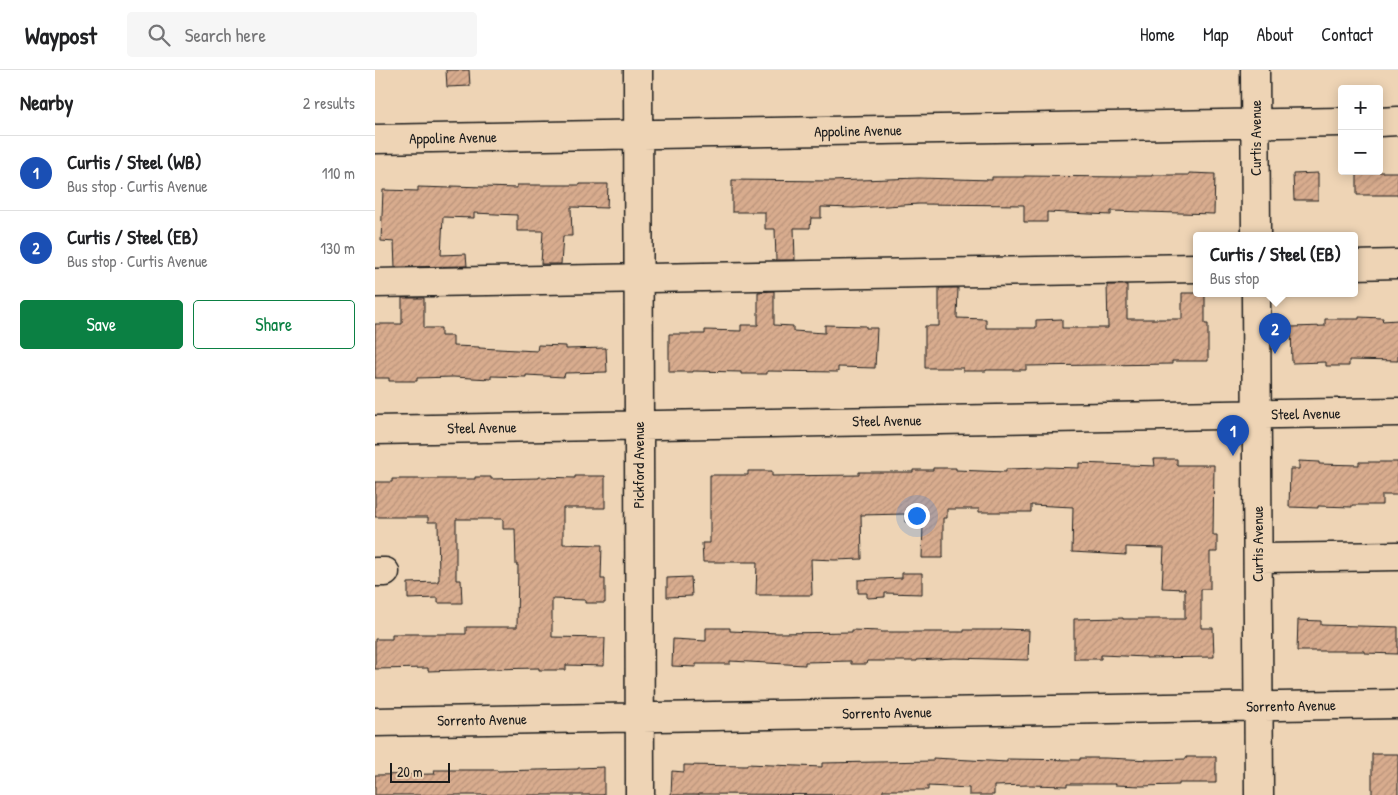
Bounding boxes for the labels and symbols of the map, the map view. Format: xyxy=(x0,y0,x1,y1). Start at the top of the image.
street label: Curtis Avenue xyxy=(1245,100,1266,176)
street label: Appoline Avenue xyxy=(814,119,902,142)
street label: Appoline Avenue xyxy=(409,126,497,149)
pin: 2 xyxy=(1259,313,1291,354)
street label: Steel Avenue xyxy=(1271,402,1341,425)
street label: Steel Avenue xyxy=(852,409,922,432)
pin: 1 xyxy=(1217,415,1249,456)
street label: Steel Avenue xyxy=(447,416,517,439)
street label: Pickford Avenue xyxy=(628,421,649,509)
your location xyxy=(904,503,930,529)
street label: Curtis Avenue xyxy=(1247,506,1268,582)
street label: Sorrento Avenue xyxy=(1246,694,1336,717)
street label: Sorrento Avenue xyxy=(842,701,932,724)
street label: Sorrento Avenue xyxy=(437,708,527,731)
scale bar xyxy=(390,760,450,783)

